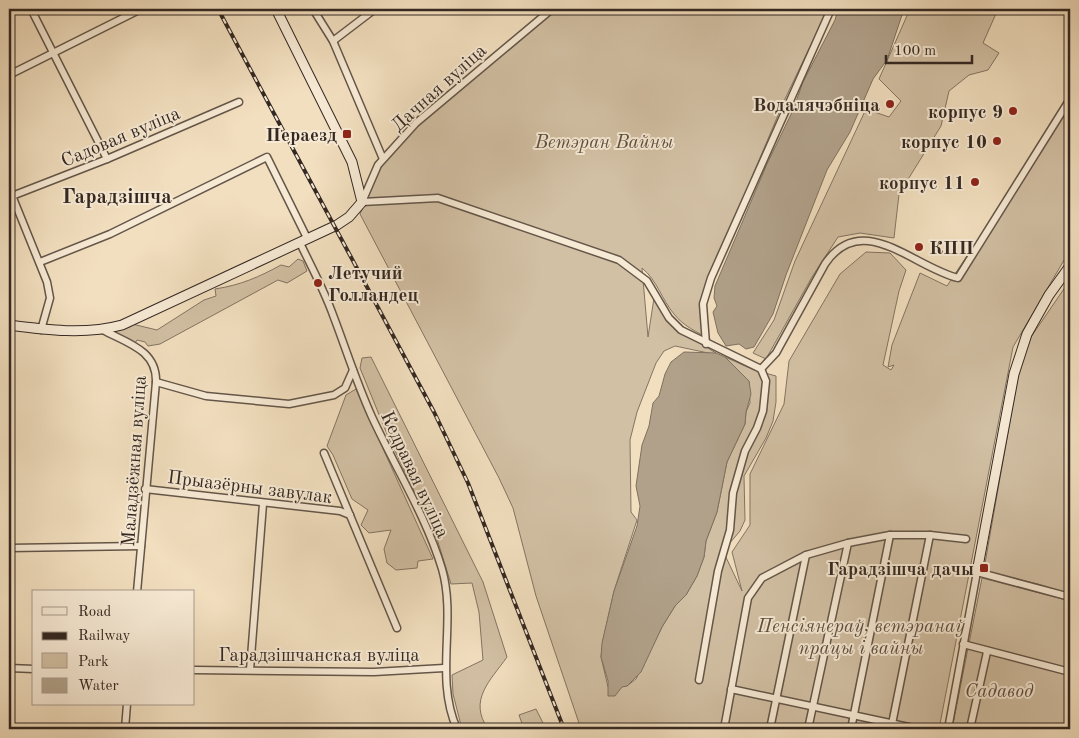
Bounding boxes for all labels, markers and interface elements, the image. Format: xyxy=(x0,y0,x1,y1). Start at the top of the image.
scale bar xyxy=(886,32,973,64)
street label: Дачная вуліца xyxy=(389,41,491,136)
text: 100 m xyxy=(894,44,936,59)
place label: Водалячэбніца xyxy=(753,97,880,116)
marker: Водалячэбніца xyxy=(884,98,896,110)
street label: Садовая вуліца xyxy=(59,104,184,172)
place label: корпус 9 xyxy=(928,104,1003,123)
marker: корпус 9 xyxy=(1007,105,1019,117)
place label: Пераезд xyxy=(266,127,337,146)
marker: Пераезд xyxy=(341,128,353,140)
park label: Ветэран Вайны xyxy=(534,134,673,153)
place label: корпус 10 xyxy=(901,134,987,153)
marker: корпус 10 xyxy=(991,135,1003,147)
place label: корпус 11 xyxy=(879,175,965,194)
marker: корпус 11 xyxy=(969,176,981,188)
district label: Гарадзішча xyxy=(62,187,172,208)
place label: КПП xyxy=(929,240,974,259)
marker: КПП xyxy=(913,241,925,253)
place label: Летучий Голландец xyxy=(328,265,419,306)
marker: Летучий Голландец xyxy=(312,277,324,289)
street label: Маладзёжная вуліца xyxy=(120,374,151,548)
street label: Кедравая вуліца xyxy=(376,409,452,542)
street label: Прыазёрны завулак xyxy=(166,469,334,508)
place label: Гарадзішча дачы xyxy=(827,561,974,580)
marker: Гарадзішча дачы xyxy=(978,562,990,574)
legend xyxy=(32,590,195,706)
text: Road xyxy=(78,605,112,620)
park label: Пенсіянераў, ветэранаў працы і вайны xyxy=(756,618,965,659)
text: Railway xyxy=(78,629,131,644)
street label: Гарадзішчанская вуліца xyxy=(218,647,420,666)
text: Park xyxy=(78,655,109,670)
text: Water xyxy=(78,679,119,694)
park label: Садавод xyxy=(965,683,1034,702)

